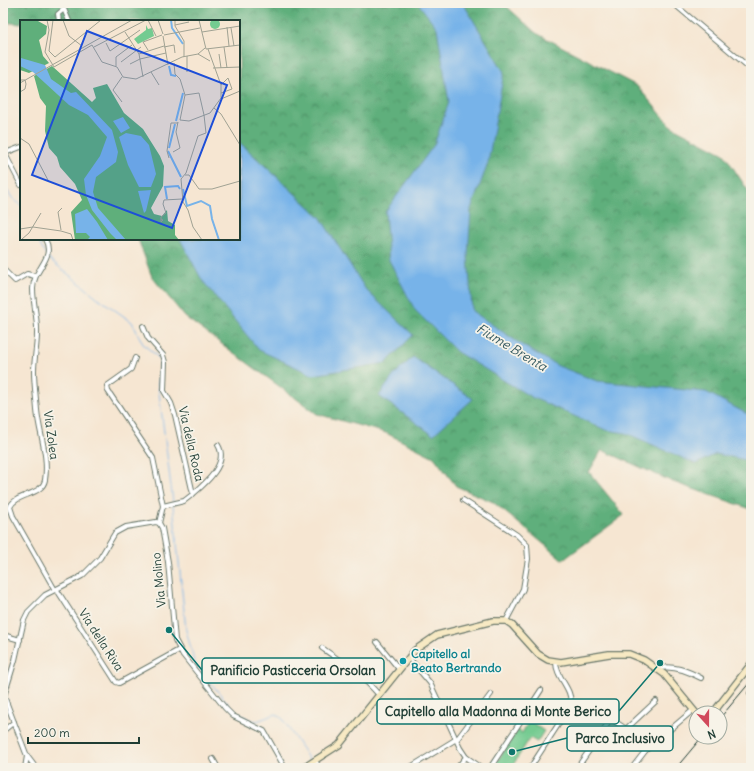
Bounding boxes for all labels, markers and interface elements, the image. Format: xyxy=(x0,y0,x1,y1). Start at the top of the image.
inset map xyxy=(20,20,240,240)
water label: Fiume Brenta xyxy=(473,320,550,375)
street label: Via della Roda xyxy=(176,405,207,483)
street label: Via Zolea xyxy=(41,410,62,460)
street label: Via Molino xyxy=(148,552,169,608)
street label: Via della Riva xyxy=(76,606,127,674)
place label: Capitello al Beato Bertrando xyxy=(411,646,502,675)
marker: Capitello al Beato Bertrando xyxy=(398,656,408,666)
callout: Panificio Pasticceria Orsolan xyxy=(202,658,384,683)
text: Panificio Pasticceria Orsolan xyxy=(210,662,376,679)
callout: Capitello alla Madonna di Monte Berico xyxy=(377,699,619,724)
text: Capitello alla Madonna di Monte Berico xyxy=(385,703,611,720)
north arrow xyxy=(688,705,728,745)
scale bar xyxy=(28,719,139,745)
text: 200 m xyxy=(34,725,70,740)
callout: Parco Inclusivo xyxy=(567,726,673,751)
text: N xyxy=(706,726,718,742)
text: Parco Inclusivo xyxy=(575,730,665,747)

